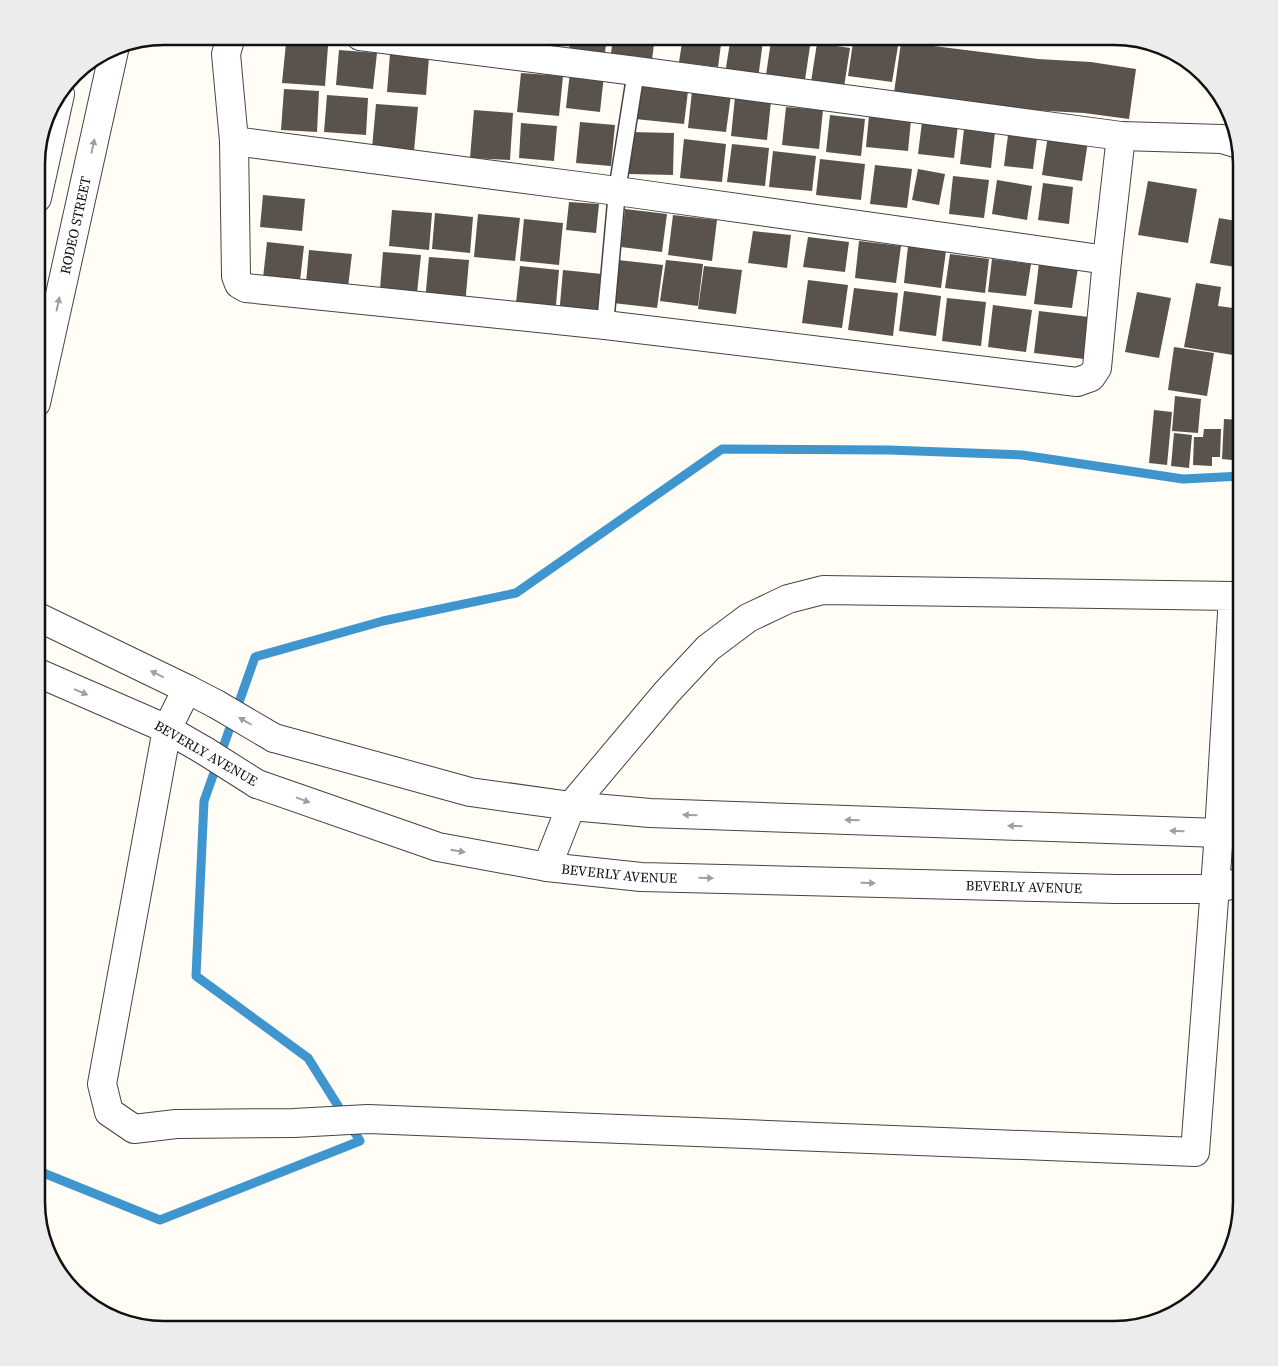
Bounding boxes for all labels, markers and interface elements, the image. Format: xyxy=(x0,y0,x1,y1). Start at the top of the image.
one-way arrow xyxy=(89,138,97,153)
street label: RODEO STREET xyxy=(55,174,96,276)
one-way arrow xyxy=(54,297,62,312)
one-way arrow xyxy=(150,670,164,678)
one-way arrow xyxy=(74,688,88,696)
street label: BEVERLY AVENUE xyxy=(151,715,261,791)
one-way arrow xyxy=(238,717,252,725)
one-way arrow xyxy=(296,797,311,804)
one-way arrow xyxy=(682,811,698,819)
one-way arrow xyxy=(844,816,860,824)
one-way arrow xyxy=(1007,821,1023,829)
one-way arrow xyxy=(1169,827,1185,835)
one-way arrow xyxy=(450,847,466,855)
street label: BEVERLY AVENUE xyxy=(560,859,677,888)
one-way arrow xyxy=(698,875,714,883)
street label: BEVERLY AVENUE xyxy=(965,875,1082,898)
one-way arrow xyxy=(860,879,876,887)

